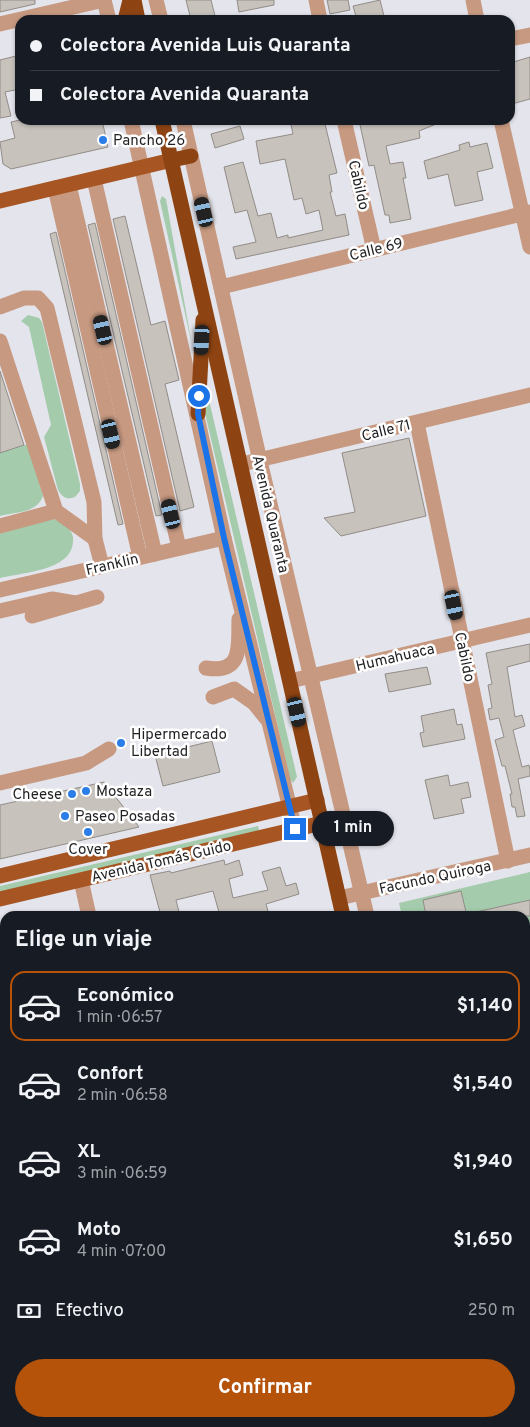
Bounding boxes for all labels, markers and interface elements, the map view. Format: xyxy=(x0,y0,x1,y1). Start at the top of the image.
text: Colectora Avenida Luis Quaranta xyxy=(60,34,351,58)
text: Colectora Avenida Quaranta xyxy=(60,83,309,107)
place label: Pancho 26 xyxy=(113,132,185,151)
marker: Pancho 26 xyxy=(97,134,109,146)
street label: Cabildo xyxy=(343,159,372,212)
car xyxy=(193,196,214,228)
street label: Calle 69 xyxy=(348,235,405,266)
car xyxy=(92,314,113,346)
car xyxy=(193,325,210,355)
route start xyxy=(188,385,210,407)
street label: Calle 71 xyxy=(360,416,413,447)
car xyxy=(100,418,121,450)
street label: Avenida Quaranta xyxy=(247,454,292,575)
car xyxy=(160,498,181,530)
street label: Franklin xyxy=(84,550,141,581)
car xyxy=(443,589,464,621)
street label: Cabildo xyxy=(449,631,478,684)
street label: Humahuaca xyxy=(354,640,436,677)
car xyxy=(286,696,307,728)
place label: Hipermercado Libertad xyxy=(131,726,227,762)
marker: Hipermercado Libertad xyxy=(115,737,127,749)
place label: Mostaza xyxy=(96,783,152,802)
marker: Mostaza xyxy=(80,785,92,797)
place label: Cheese xyxy=(12,786,62,805)
marker: Cheese xyxy=(66,788,78,800)
place label: Paseo Posadas xyxy=(75,808,175,827)
marker: Paseo Posadas xyxy=(59,810,71,822)
callout: 1 min xyxy=(312,812,395,846)
route end xyxy=(284,818,306,840)
text: 1 min xyxy=(334,818,372,838)
marker: Cover xyxy=(82,826,94,838)
street label: Avenida Tomás Guido xyxy=(90,837,233,888)
place label: Cover xyxy=(68,841,108,860)
street label: Facundo Quiroga xyxy=(378,857,493,900)
text: Elige un viaje xyxy=(15,927,152,954)
icon: car xyxy=(17,984,62,1029)
text: Económico xyxy=(77,984,174,1008)
text: $1,140 xyxy=(457,994,513,1018)
text: 1 min · 06:57 xyxy=(77,1008,162,1028)
icon: car xyxy=(17,1062,62,1107)
text: Confort xyxy=(77,1062,143,1086)
text: $1,540 xyxy=(452,1072,513,1096)
text: 2 min · 06:58 xyxy=(77,1086,168,1106)
icon: car xyxy=(17,1140,62,1185)
text: XL xyxy=(77,1140,100,1164)
text: $1,940 xyxy=(453,1150,513,1174)
text: 3 min · 06:59 xyxy=(77,1164,167,1184)
icon: car xyxy=(17,1218,62,1263)
text: Moto xyxy=(77,1218,121,1242)
text: $1,650 xyxy=(453,1228,513,1252)
text: 4 min · 07:00 xyxy=(77,1242,166,1262)
icon: cash xyxy=(15,1297,43,1325)
text: Efectivo xyxy=(55,1299,124,1323)
text: 250 m xyxy=(468,1301,515,1321)
button: Confirmar xyxy=(15,1359,515,1417)

